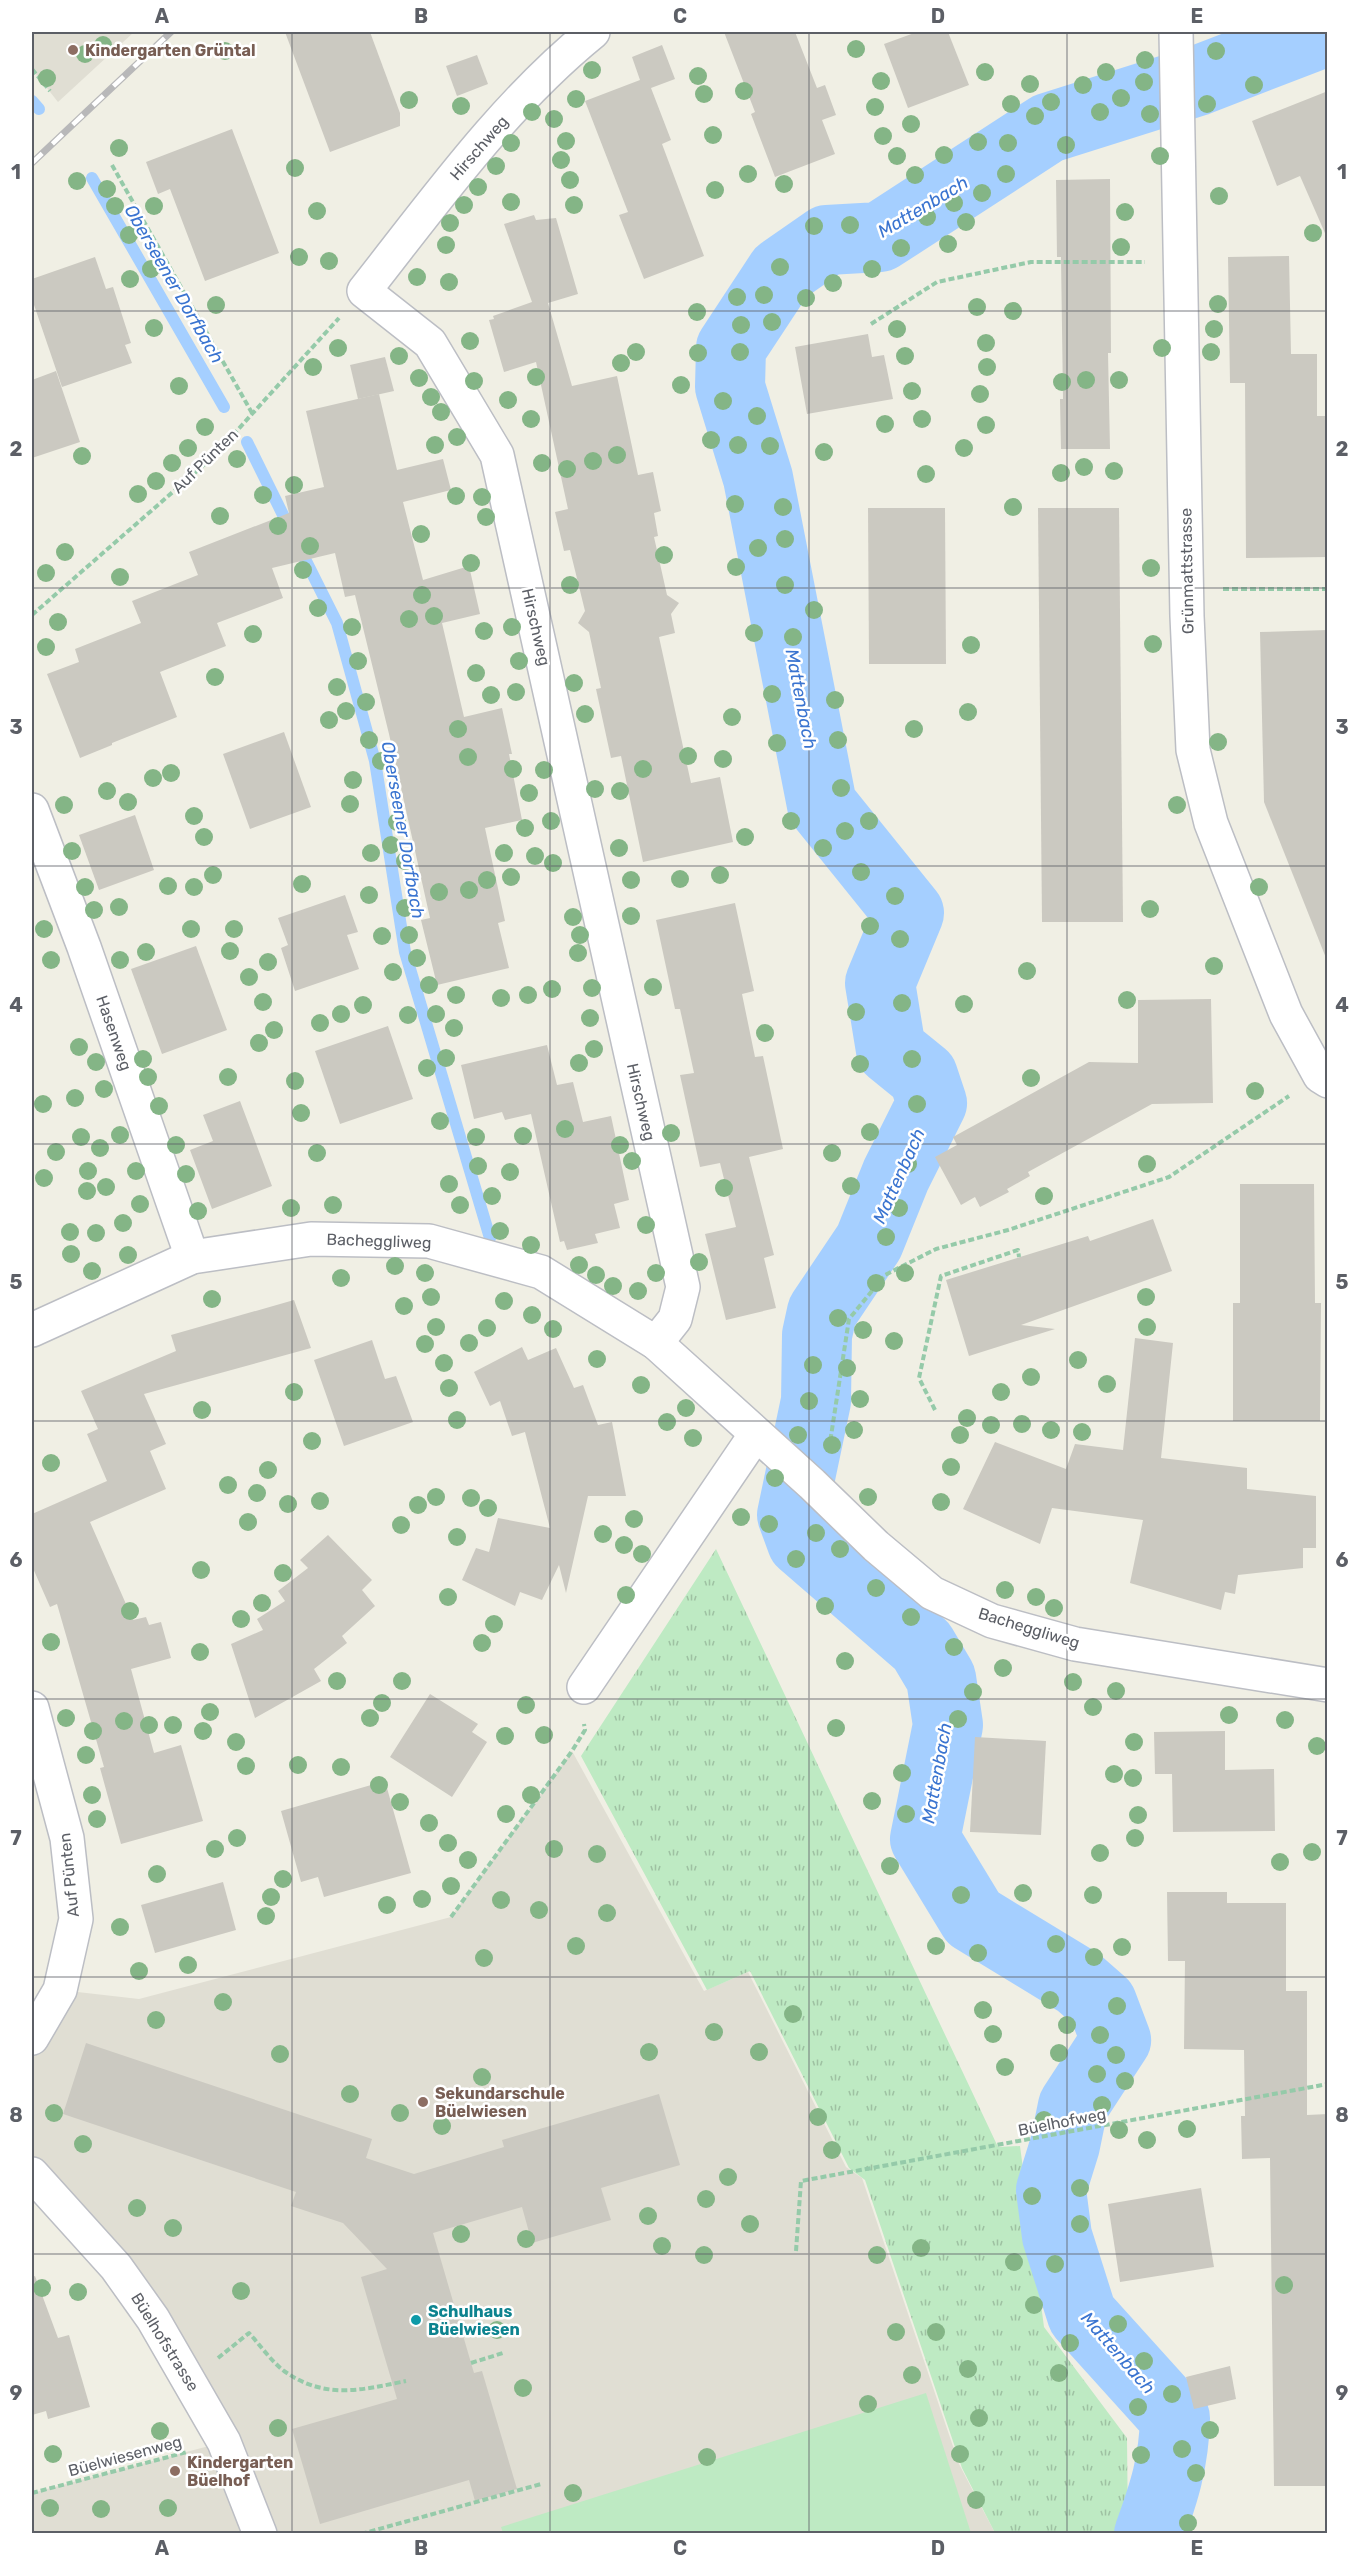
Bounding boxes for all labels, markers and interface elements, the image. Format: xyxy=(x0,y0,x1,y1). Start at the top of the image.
text: A xyxy=(155,4,170,28)
text: B xyxy=(414,4,428,28)
text: C xyxy=(673,4,687,28)
text: D xyxy=(931,4,945,28)
text: E xyxy=(1191,4,1203,28)
place label: Kindergarten Grüntal xyxy=(85,41,256,60)
marker: Kindergarten Grüntal xyxy=(66,43,80,57)
street label: Hirschweg xyxy=(446,112,512,184)
text: 1 xyxy=(11,160,21,184)
text: 1 xyxy=(1337,160,1347,184)
water label: Mattenbach xyxy=(874,171,972,243)
water label: Oberseener Dorfbach xyxy=(120,201,228,367)
street label: Auf Pünten xyxy=(168,425,242,497)
text: 2 xyxy=(10,437,23,461)
text: 2 xyxy=(1336,437,1349,461)
street label: Grünmattstrasse xyxy=(1176,508,1198,634)
street label: Hirschweg xyxy=(518,586,554,668)
water label: Mattenbach xyxy=(780,647,822,751)
text: 3 xyxy=(9,715,23,739)
text: 3 xyxy=(1335,715,1349,739)
water label: Oberseener Dorfbach xyxy=(377,740,429,920)
text: 4 xyxy=(9,993,23,1017)
street label: Hasenweg xyxy=(92,993,136,1073)
text: 4 xyxy=(1335,993,1349,1017)
street label: Hirschweg xyxy=(623,1061,659,1143)
water label: Mattenbach xyxy=(868,1125,930,1227)
street label: Bacheggliweg xyxy=(326,1230,432,1252)
text: 5 xyxy=(10,1270,23,1294)
text: 5 xyxy=(1336,1270,1349,1294)
text: 6 xyxy=(9,1548,23,1572)
text: 6 xyxy=(1335,1548,1349,1572)
street label: Bacheggliweg xyxy=(976,1604,1082,1652)
water label: Mattenbach xyxy=(917,1721,957,1825)
text: 7 xyxy=(10,1826,22,1850)
text: 7 xyxy=(1336,1826,1348,1850)
street label: Auf Pünten xyxy=(55,1832,83,1918)
place label: Sekundarschule Büelwiesen xyxy=(435,2084,565,2121)
marker: Sekundarschule Büelwiesen xyxy=(416,2095,430,2109)
text: 8 xyxy=(9,2103,23,2127)
text: 8 xyxy=(1335,2103,1349,2127)
street label: Büelhofweg xyxy=(1016,2104,1108,2140)
street label: Büelhofstrasse xyxy=(127,2289,203,2395)
place label: Schulhaus Büelwiesen xyxy=(428,2302,520,2339)
water label: Mattenbach xyxy=(1076,2307,1160,2399)
marker: Schulhaus Büelwiesen xyxy=(409,2313,423,2327)
text: 9 xyxy=(10,2381,23,2405)
text: 9 xyxy=(1336,2381,1349,2405)
street label: Büelwiesenweg xyxy=(66,2432,184,2480)
place label: Kindergarten Büelhof xyxy=(187,2453,293,2490)
marker: Kindergarten Büelhof xyxy=(168,2464,182,2478)
text: A xyxy=(155,2536,170,2560)
text: B xyxy=(414,2536,428,2560)
text: C xyxy=(673,2536,687,2560)
text: D xyxy=(931,2536,945,2560)
text: E xyxy=(1191,2536,1203,2560)

